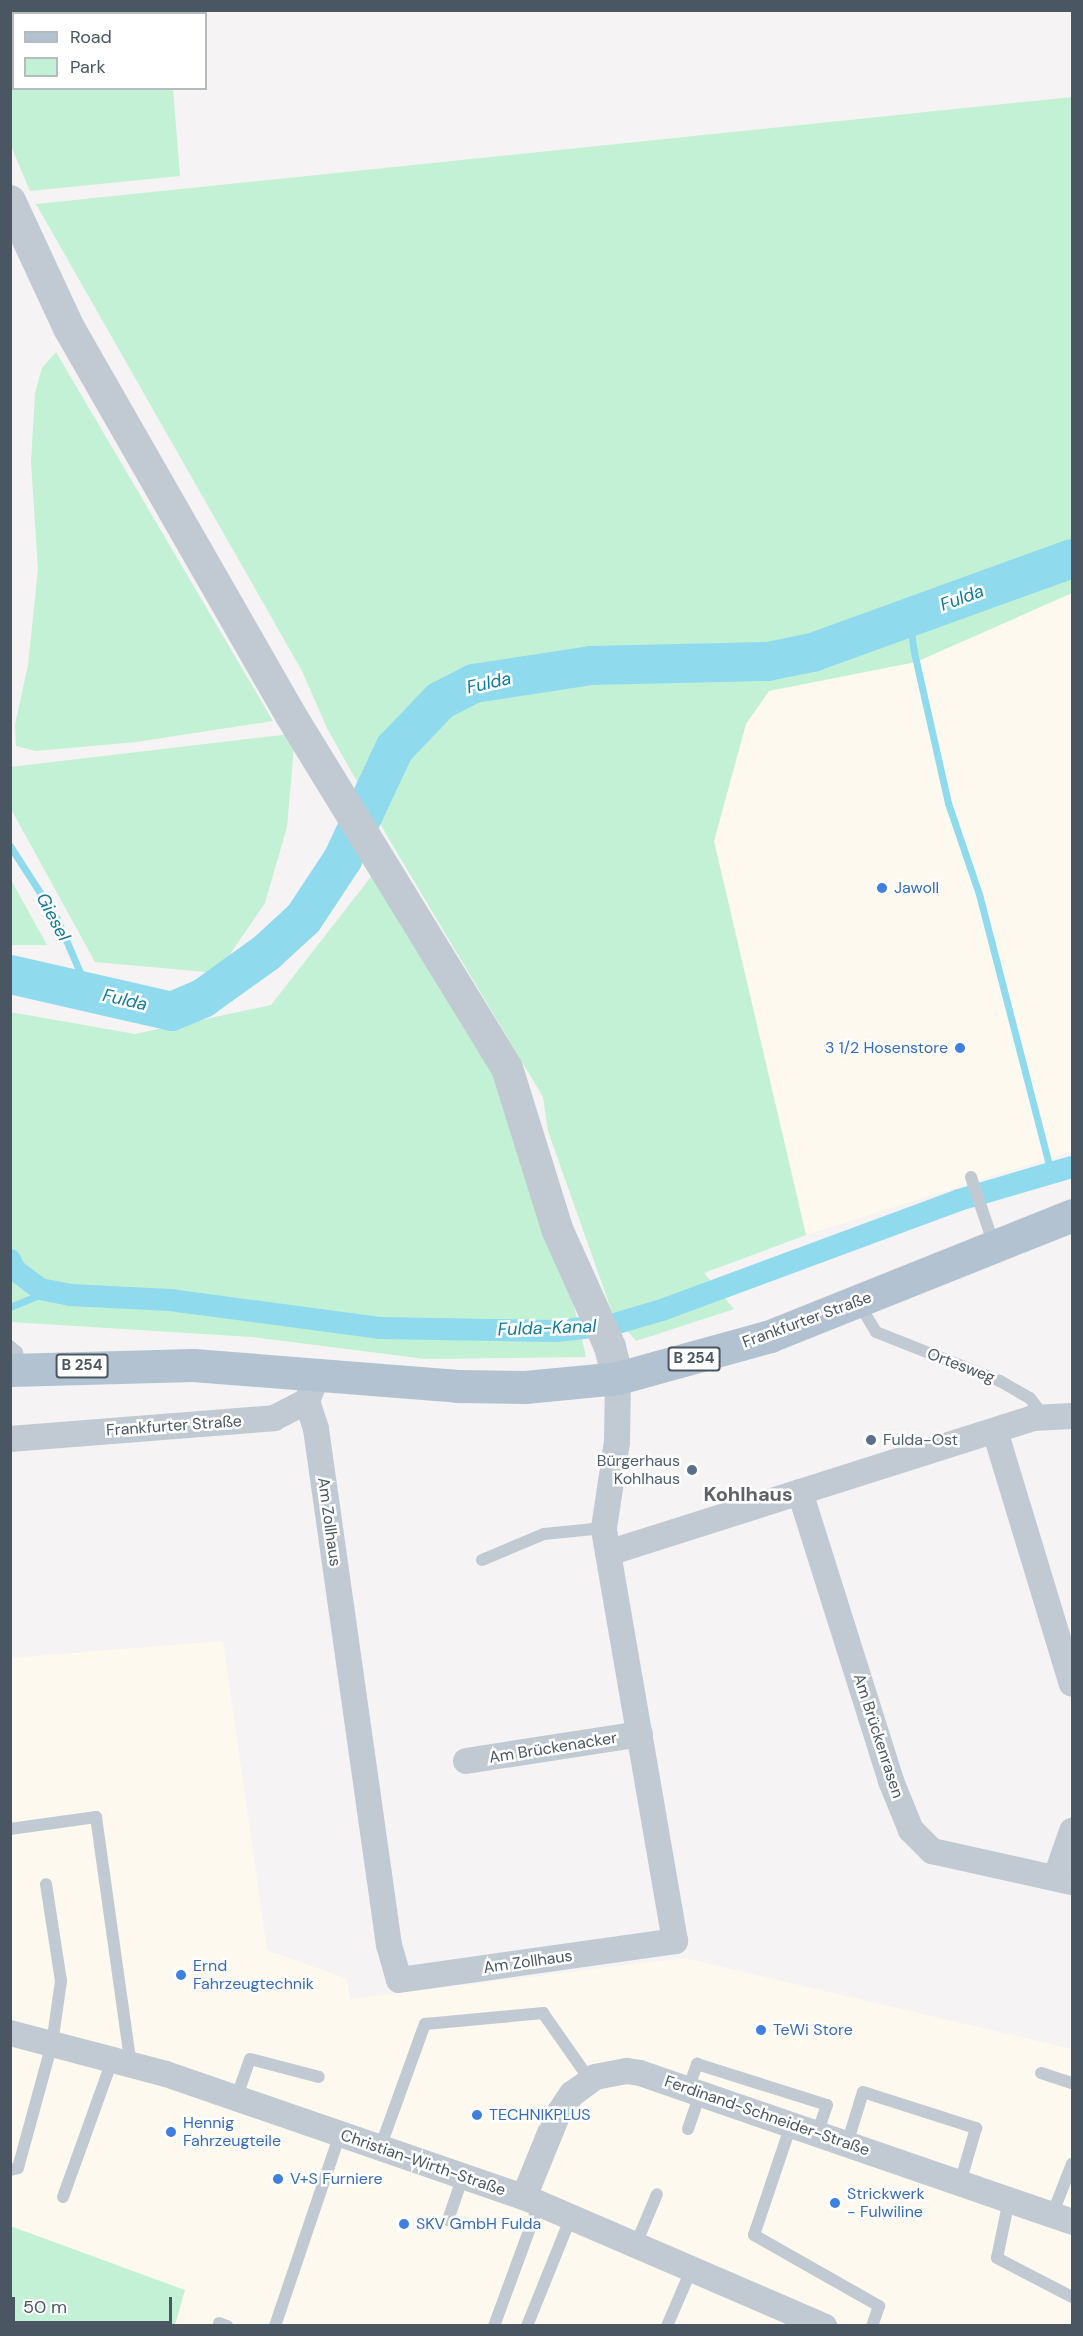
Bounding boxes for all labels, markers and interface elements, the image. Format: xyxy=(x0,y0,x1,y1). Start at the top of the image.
legend xyxy=(12,12,207,90)
text: Road xyxy=(70,25,112,49)
text: Park xyxy=(70,55,106,79)
water label: Fulda xyxy=(937,580,987,616)
water label: Fulda xyxy=(465,667,513,699)
place label: Jawoll xyxy=(894,878,939,898)
marker: Jawoll xyxy=(875,881,889,895)
water label: Giesel xyxy=(31,889,75,945)
water label: Fulda xyxy=(101,984,149,1016)
place label: 3 1/2 Hosenstore xyxy=(825,1038,948,1058)
marker: 3 1/2 Hosenstore xyxy=(953,1041,967,1055)
street label: Frankfurter Straße xyxy=(740,1288,874,1352)
water label: Fulda-Kanal xyxy=(497,1315,597,1341)
street label: Ortesweg xyxy=(924,1344,998,1388)
road number: B 254 xyxy=(667,1347,721,1371)
road number: B 254 xyxy=(55,1354,109,1378)
street label: Frankfurter Straße xyxy=(106,1412,242,1440)
place label: Fulda-Ost xyxy=(883,1430,958,1450)
marker: Fulda-Ost xyxy=(864,1433,878,1447)
place label: Bürgerhaus Kohlhaus xyxy=(597,1451,680,1489)
marker: Bürgerhaus Kohlhaus xyxy=(685,1463,699,1477)
street label: Am Zollhaus xyxy=(313,1476,345,1568)
district label: Kohlhaus xyxy=(703,1482,793,1506)
street label: Am Brückenrasen xyxy=(849,1671,907,1801)
street label: Am Brückenacker xyxy=(488,1728,618,1768)
street label: Am Zollhaus xyxy=(482,1946,574,1978)
place label: Ernd Fahrzeugtechnik xyxy=(193,1956,314,1994)
marker: Ernd Fahrzeugtechnik xyxy=(174,1968,188,1982)
place label: TeWi Store xyxy=(773,2020,853,2040)
marker: TeWi Store xyxy=(754,2023,768,2037)
street label: Ferdinand-Schneider-Straße xyxy=(662,2072,872,2160)
place label: TECHNIKPLUS xyxy=(489,2105,591,2125)
marker: TECHNIKPLUS xyxy=(470,2108,484,2122)
place label: Hennig Fahrzeugteile xyxy=(183,2113,281,2151)
marker: Hennig Fahrzeugteile xyxy=(164,2125,178,2139)
street label: Christian-Wirth-Straße xyxy=(338,2126,508,2200)
place label: V+S Furniere xyxy=(290,2169,383,2189)
marker: V+S Furniere xyxy=(271,2172,285,2186)
place label: Strickwerk - Fulwiline xyxy=(847,2184,925,2222)
marker: Strickwerk - Fulwiline xyxy=(828,2196,842,2210)
place label: SKV GmbH Fulda xyxy=(416,2214,541,2234)
marker: SKV GmbH Fulda xyxy=(397,2217,411,2231)
scale bar xyxy=(15,2285,176,2323)
text: 50 m xyxy=(23,2295,67,2319)

